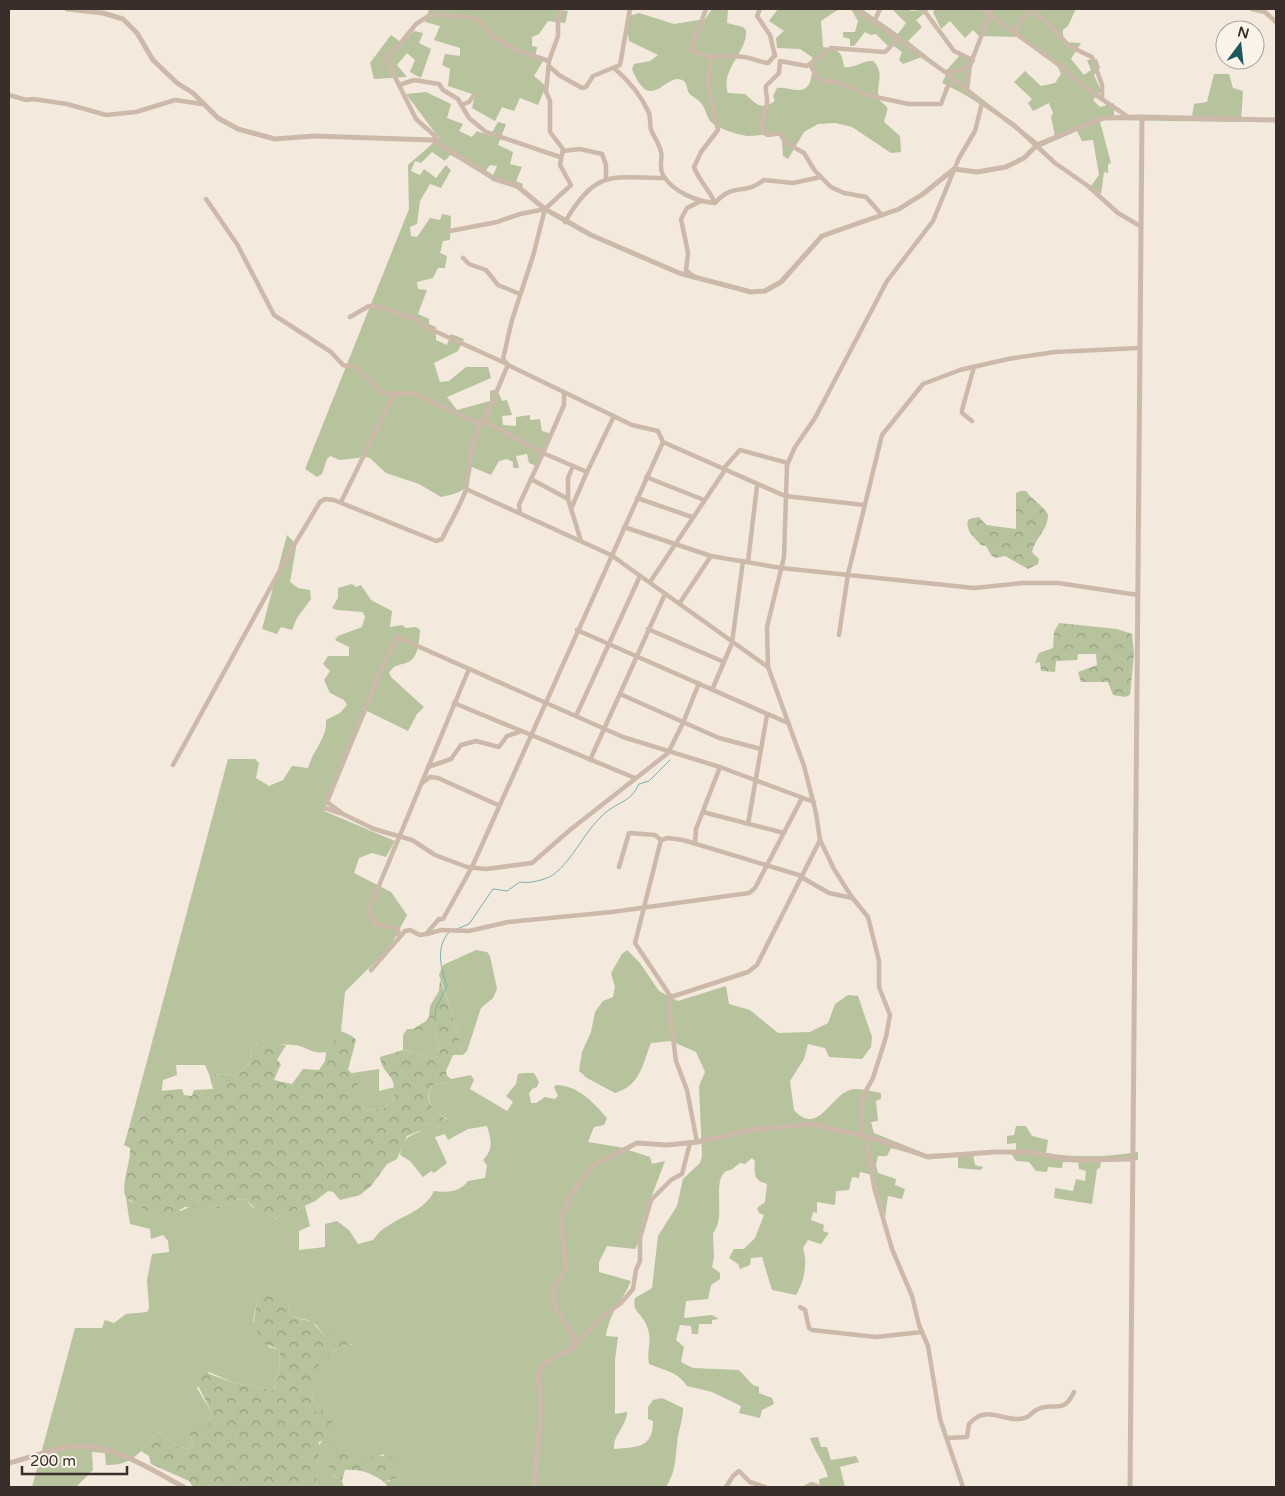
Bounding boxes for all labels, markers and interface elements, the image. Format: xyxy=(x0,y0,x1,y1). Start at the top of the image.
north arrow xyxy=(1215,20,1265,70)
text: N xyxy=(1236,23,1251,43)
scale bar xyxy=(22,1444,128,1476)
text: 200 m xyxy=(30,1452,76,1470)

